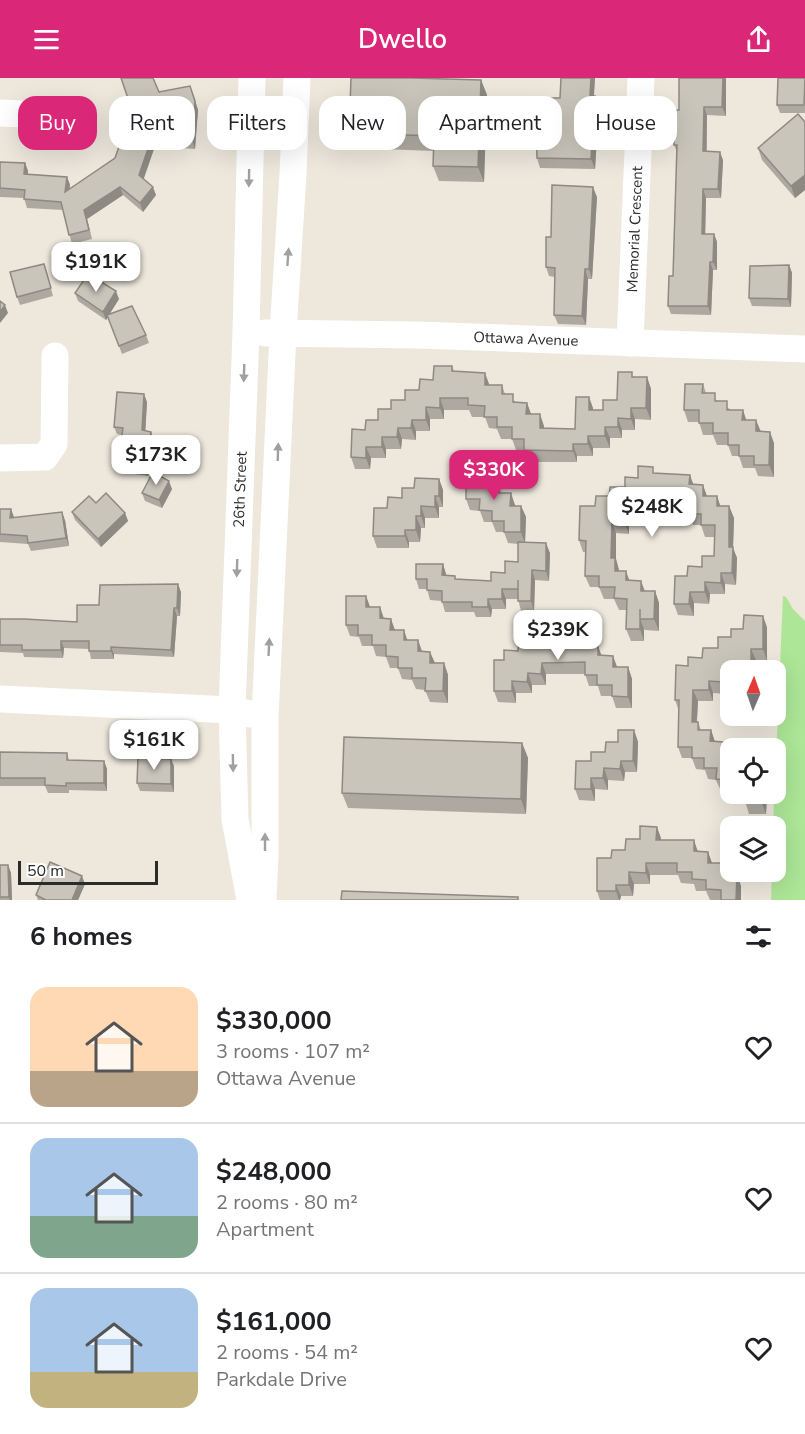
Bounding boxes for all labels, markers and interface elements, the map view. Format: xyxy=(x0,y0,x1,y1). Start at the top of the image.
text: Dwello xyxy=(358,21,447,58)
icon: menu xyxy=(30,23,63,56)
icon: share xyxy=(742,23,775,56)
chip: Buy xyxy=(18,96,97,150)
chip: Rent xyxy=(109,96,195,150)
chip: Filters xyxy=(207,96,307,150)
chip: New xyxy=(319,96,406,150)
chip: Apartment xyxy=(418,96,562,150)
chip: House xyxy=(574,96,677,150)
street label: Memorial Crescent xyxy=(622,165,647,293)
one-way arrow xyxy=(244,169,254,188)
pin: $191K xyxy=(54,242,138,293)
text: $191K xyxy=(65,248,127,275)
one-way arrow xyxy=(283,248,292,267)
street label: Ottawa Avenue xyxy=(473,327,579,351)
one-way arrow xyxy=(240,364,249,383)
pin: $173K xyxy=(114,435,198,486)
text: $173K xyxy=(125,441,187,468)
one-way arrow xyxy=(273,442,283,461)
street label: 26th Street xyxy=(229,450,252,528)
pin: $330K xyxy=(452,450,536,501)
text: $330K xyxy=(463,456,525,483)
pin: $248K xyxy=(610,487,694,538)
text: $248K xyxy=(621,493,683,520)
one-way arrow xyxy=(232,559,241,578)
pin: $239K xyxy=(516,610,600,661)
text: $239K xyxy=(527,616,589,643)
one-way arrow xyxy=(264,637,273,656)
north arrow xyxy=(720,660,786,726)
map controls xyxy=(720,660,786,882)
pin: $161K xyxy=(112,720,196,771)
text: $161K xyxy=(123,726,185,753)
button: locate xyxy=(720,738,786,804)
one-way arrow xyxy=(229,754,238,773)
button: layers xyxy=(720,816,786,882)
one-way arrow xyxy=(260,832,270,851)
scale bar xyxy=(18,858,158,886)
text: 50 m xyxy=(27,860,64,882)
text: 6 homes xyxy=(30,919,132,954)
icon: filters xyxy=(742,920,775,953)
text: $330,000 xyxy=(216,1003,332,1038)
icon: home xyxy=(78,1011,150,1083)
icon: heart xyxy=(742,1031,775,1064)
text: 3 rooms · 107 m² xyxy=(216,1038,370,1065)
text: Ottawa Avenue xyxy=(216,1065,356,1092)
text: $248,000 xyxy=(216,1154,332,1189)
icon: home xyxy=(78,1162,150,1234)
icon: heart xyxy=(742,1182,775,1215)
text: 2 rooms · 80 m² xyxy=(216,1189,358,1216)
text: Apartment xyxy=(216,1216,314,1243)
text: $161,000 xyxy=(216,1304,332,1339)
icon: home xyxy=(78,1312,150,1384)
icon: heart xyxy=(742,1332,775,1365)
text: 2 rooms · 54 m² xyxy=(216,1339,358,1366)
text: Parkdale Drive xyxy=(216,1366,347,1393)

